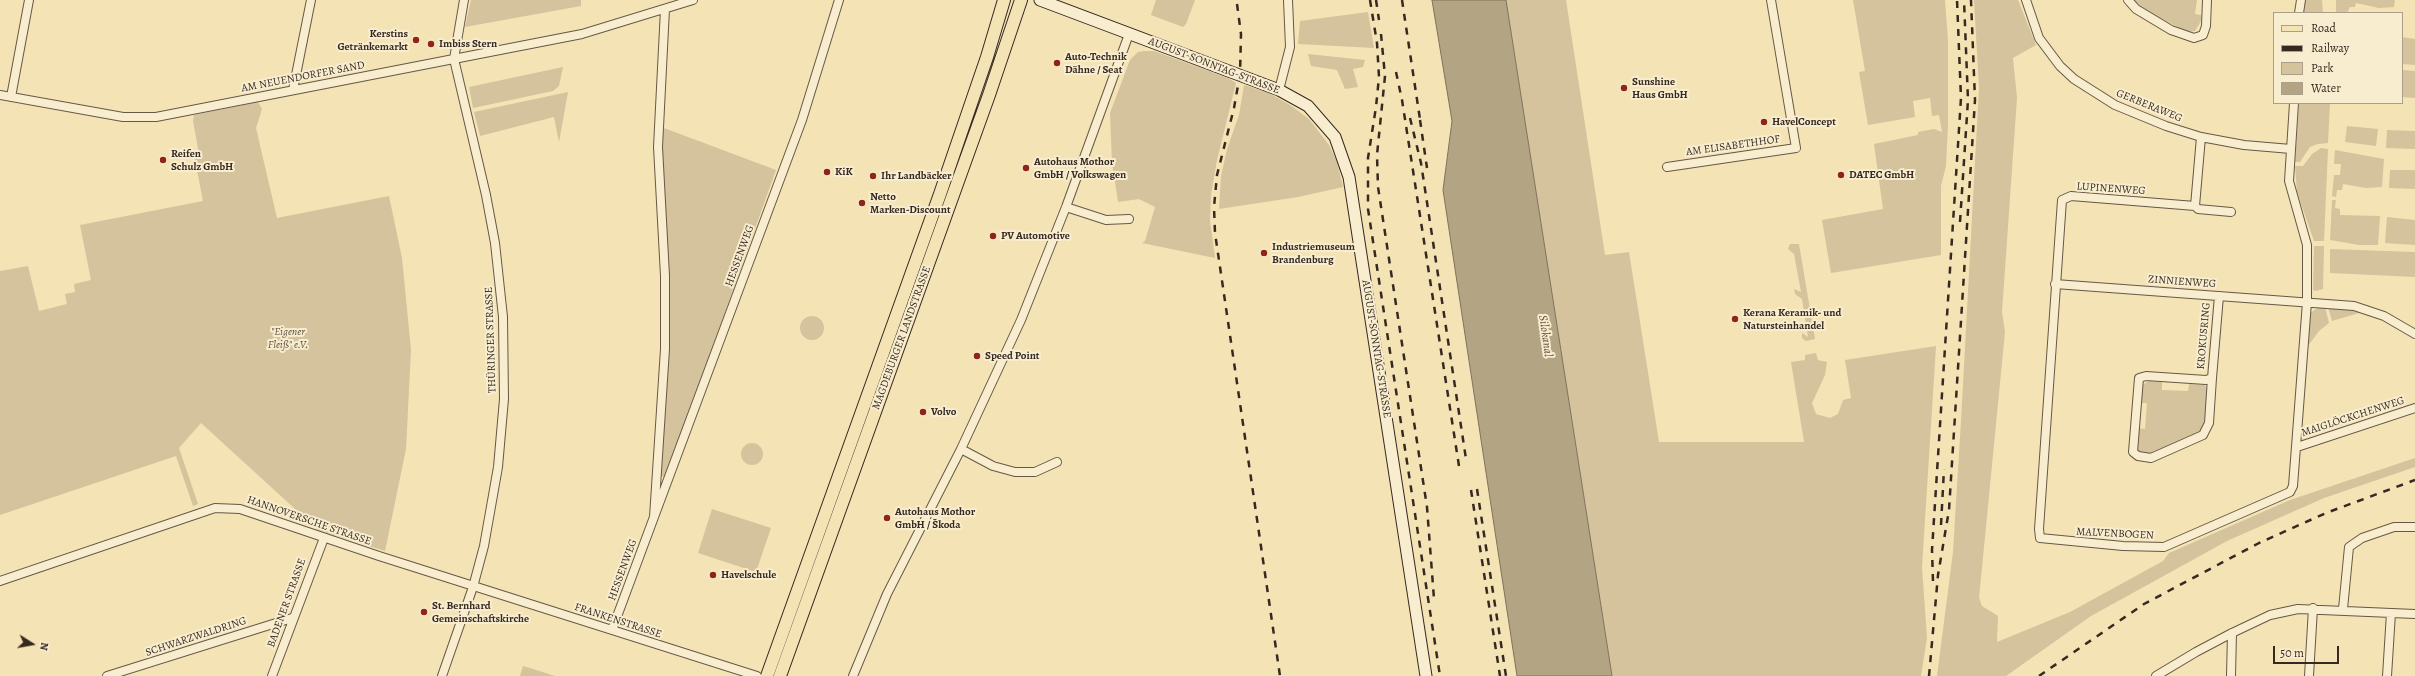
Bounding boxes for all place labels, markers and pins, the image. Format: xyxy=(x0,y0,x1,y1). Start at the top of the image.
place label: Kerstins Getränkemarkt xyxy=(338,27,408,53)
marker: Kerstins Getränkemarkt xyxy=(411,35,421,45)
place label: Imbiss Stern xyxy=(439,37,497,51)
marker: Imbiss Stern xyxy=(426,39,436,49)
place label: Auto-Technik Dähne / Seat xyxy=(1065,50,1127,76)
marker: Auto-Technik Dähne / Seat xyxy=(1052,58,1062,68)
place label: Sunshine Haus GmbH xyxy=(1632,75,1688,101)
marker: Sunshine Haus GmbH xyxy=(1619,83,1629,93)
place label: HavelConcept xyxy=(1772,115,1836,129)
marker: HavelConcept xyxy=(1759,117,1769,127)
place label: Reifen Schulz GmbH xyxy=(171,147,233,173)
marker: Reifen Schulz GmbH xyxy=(158,155,168,165)
place label: Autohaus Mothor GmbH / Volkswagen xyxy=(1034,155,1126,181)
marker: Autohaus Mothor GmbH / Volkswagen xyxy=(1021,163,1031,173)
place label: KiK xyxy=(835,165,853,179)
marker: KiK xyxy=(822,167,832,177)
place label: DATEC GmbH xyxy=(1849,168,1914,182)
place label: Ihr Landbäcker xyxy=(881,169,952,183)
marker: DATEC GmbH xyxy=(1836,170,1846,180)
marker: Ihr Landbäcker xyxy=(868,171,878,181)
place label: Netto Marken-Discount xyxy=(870,190,951,216)
marker: Netto Marken-Discount xyxy=(857,198,867,208)
place label: PV Automotive xyxy=(1001,229,1070,243)
marker: PV Automotive xyxy=(988,231,998,241)
place label: Industriemuseum Brandenburg xyxy=(1272,240,1355,266)
marker: Industriemuseum Brandenburg xyxy=(1259,248,1269,258)
place label: Kerana Keramik- und Natursteinhandel xyxy=(1743,306,1841,332)
marker: Kerana Keramik- und Natursteinhandel xyxy=(1730,314,1740,324)
place label: Speed Point xyxy=(985,349,1040,363)
marker: Speed Point xyxy=(972,351,982,361)
place label: Volvo xyxy=(931,405,956,419)
marker: Volvo xyxy=(918,407,928,417)
place label: Autohaus Mothor GmbH / Škoda xyxy=(895,505,975,531)
marker: Autohaus Mothor GmbH / Škoda xyxy=(882,513,892,523)
place label: Havelschule xyxy=(721,568,776,582)
marker: Havelschule xyxy=(708,570,718,580)
place label: St. Bernhard Gemeinschaftskirche xyxy=(432,599,529,625)
marker: St. Bernhard Gemeinschaftskirche xyxy=(419,607,429,617)

